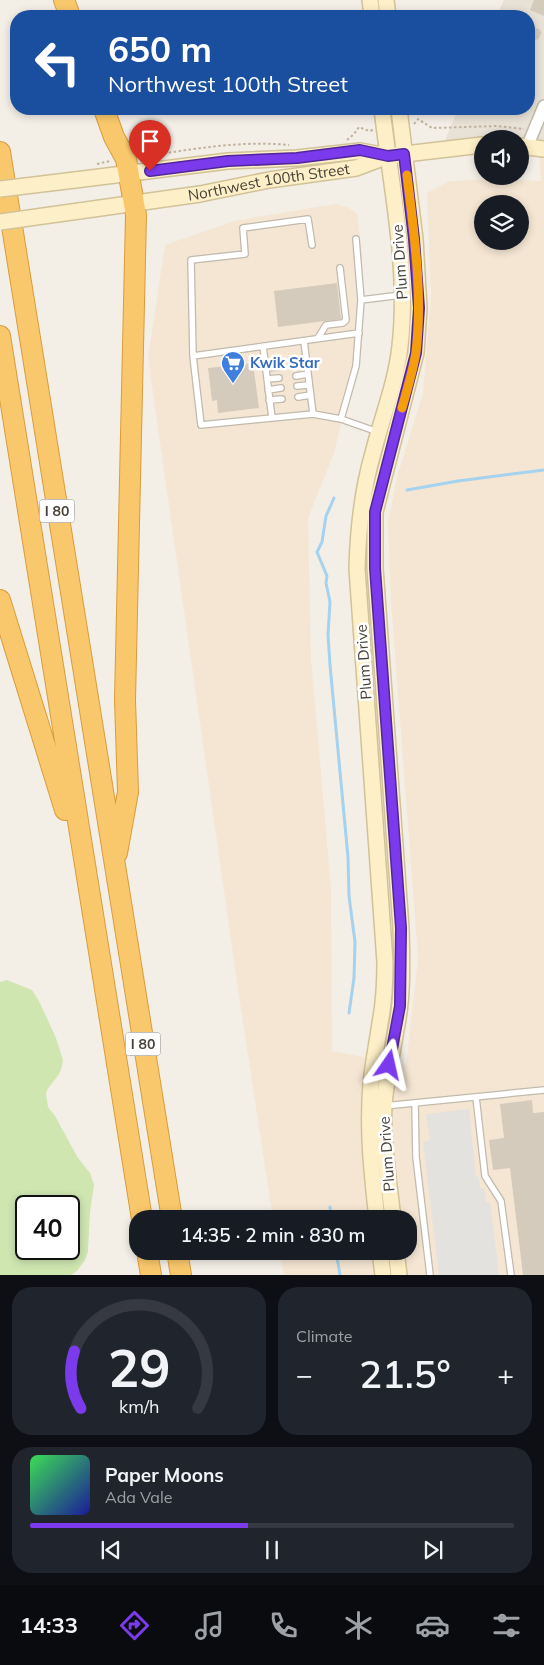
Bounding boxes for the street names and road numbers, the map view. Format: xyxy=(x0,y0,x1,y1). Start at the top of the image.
street label: Northwest 100th Street xyxy=(187,159,351,205)
street label: Plum Drive xyxy=(387,224,412,300)
road number: I 80 xyxy=(40,500,74,522)
street label: Plum Drive xyxy=(351,624,376,700)
road number: I 80 xyxy=(126,1032,160,1056)
street label: Plum Drive xyxy=(374,1116,399,1192)

